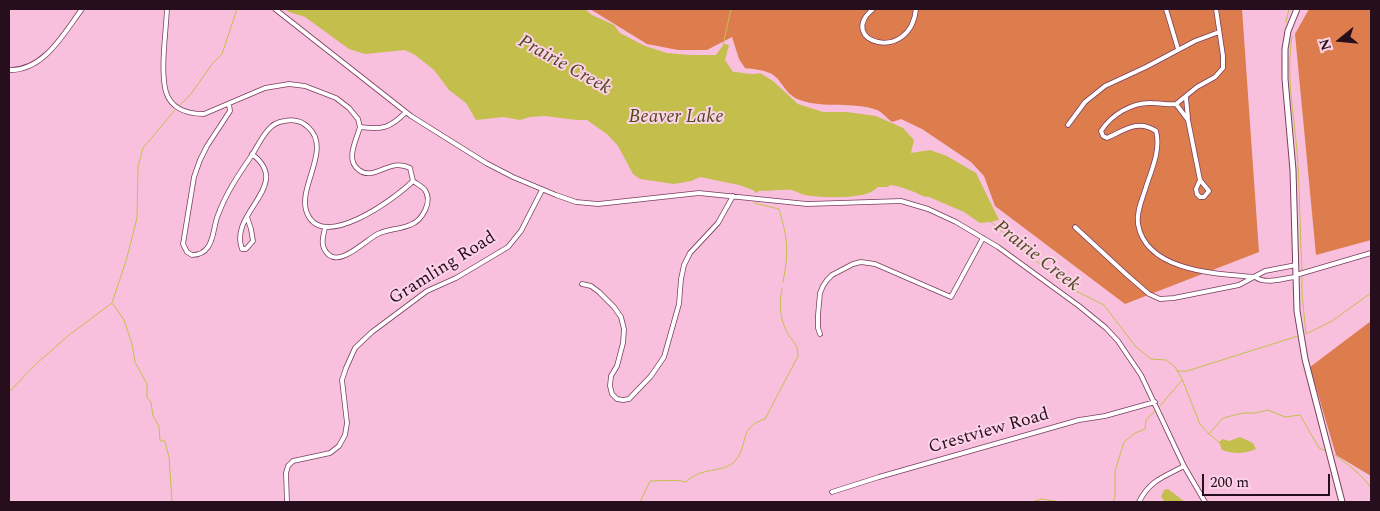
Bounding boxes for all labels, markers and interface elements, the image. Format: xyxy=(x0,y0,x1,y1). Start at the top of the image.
north arrow xyxy=(1315,15,1365,65)
water label: Prairie Creek xyxy=(514,31,614,101)
text: N xyxy=(1313,36,1337,53)
water label: Beaver Lake xyxy=(628,107,724,129)
water label: Prairie Creek xyxy=(989,216,1083,298)
street label: Gramling Road xyxy=(386,228,500,310)
street label: Crestview Road xyxy=(926,404,1052,460)
scale bar xyxy=(1205,464,1332,496)
text: 200 m xyxy=(1210,471,1249,494)

